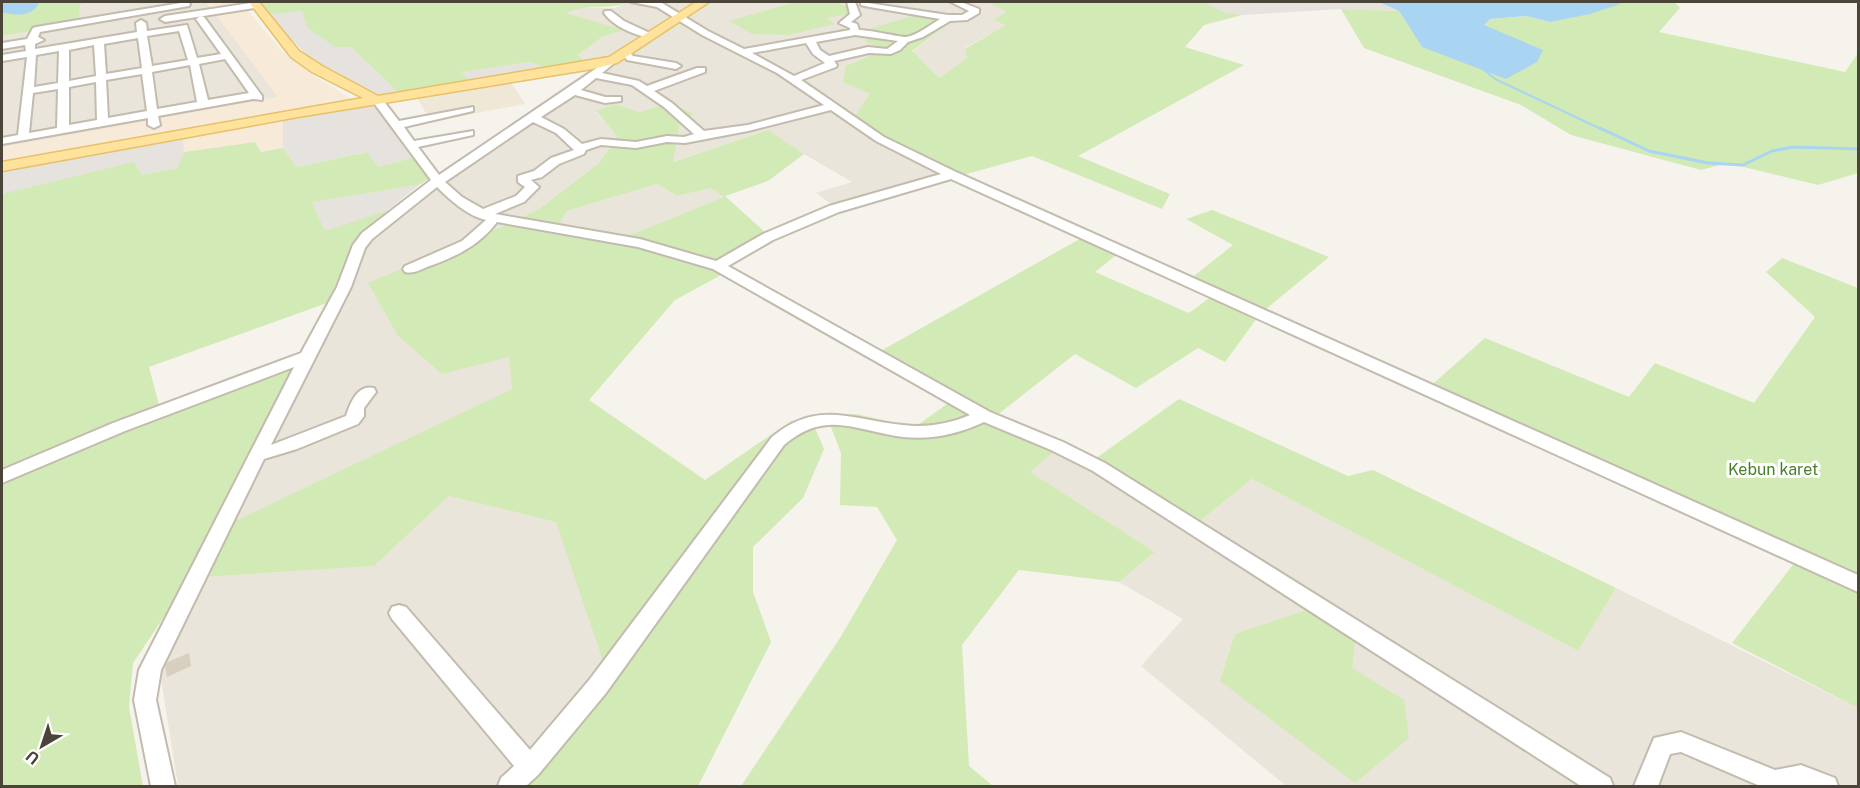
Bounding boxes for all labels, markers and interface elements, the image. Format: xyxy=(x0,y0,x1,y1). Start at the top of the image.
park label: Kebun karet xyxy=(1728,460,1818,479)
north arrow xyxy=(12,716,72,776)
text: U xyxy=(22,746,43,768)

